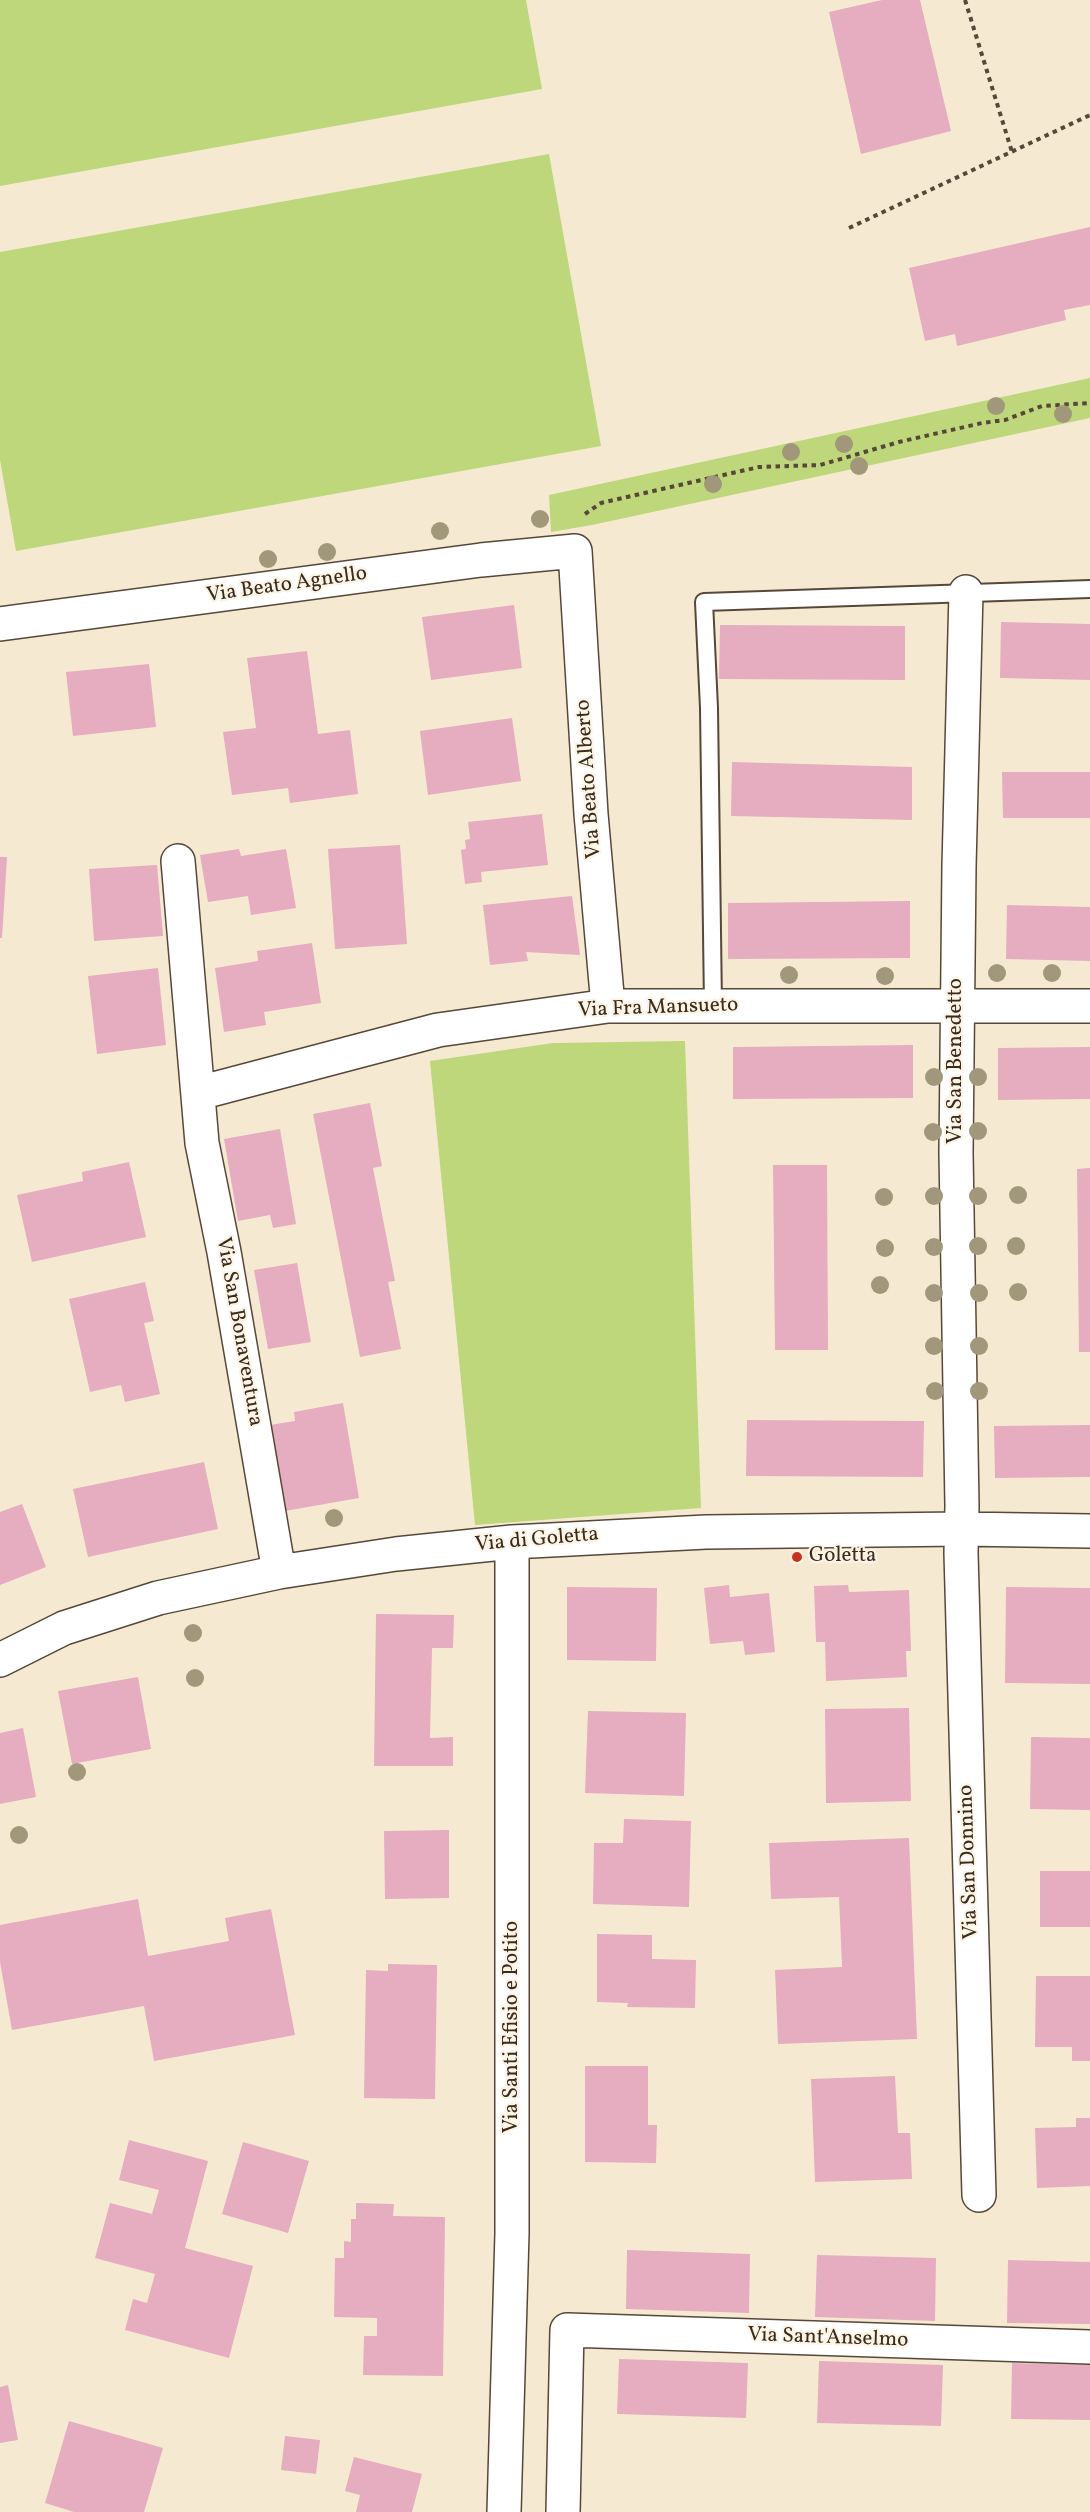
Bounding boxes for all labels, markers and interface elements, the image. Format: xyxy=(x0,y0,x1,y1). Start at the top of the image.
street label: Via Beato Agnello xyxy=(205,562,369,610)
street label: Via Beato Alberto xyxy=(572,698,608,860)
street label: Via San Benedetto xyxy=(944,978,970,1144)
street label: Via Fra Mansueto xyxy=(577,994,739,1024)
street label: Via San Bonaventura xyxy=(209,1235,267,1429)
street label: Via di Goletta xyxy=(474,1523,600,1559)
place label: Goletta xyxy=(809,1544,877,1570)
marker: Goletta xyxy=(790,1550,804,1564)
street label: Via San Donnino xyxy=(955,1784,985,1940)
street label: Via Santi Efisio e Potito xyxy=(500,1921,526,2133)
street label: Via Sant'Anselmo xyxy=(747,2324,909,2354)

